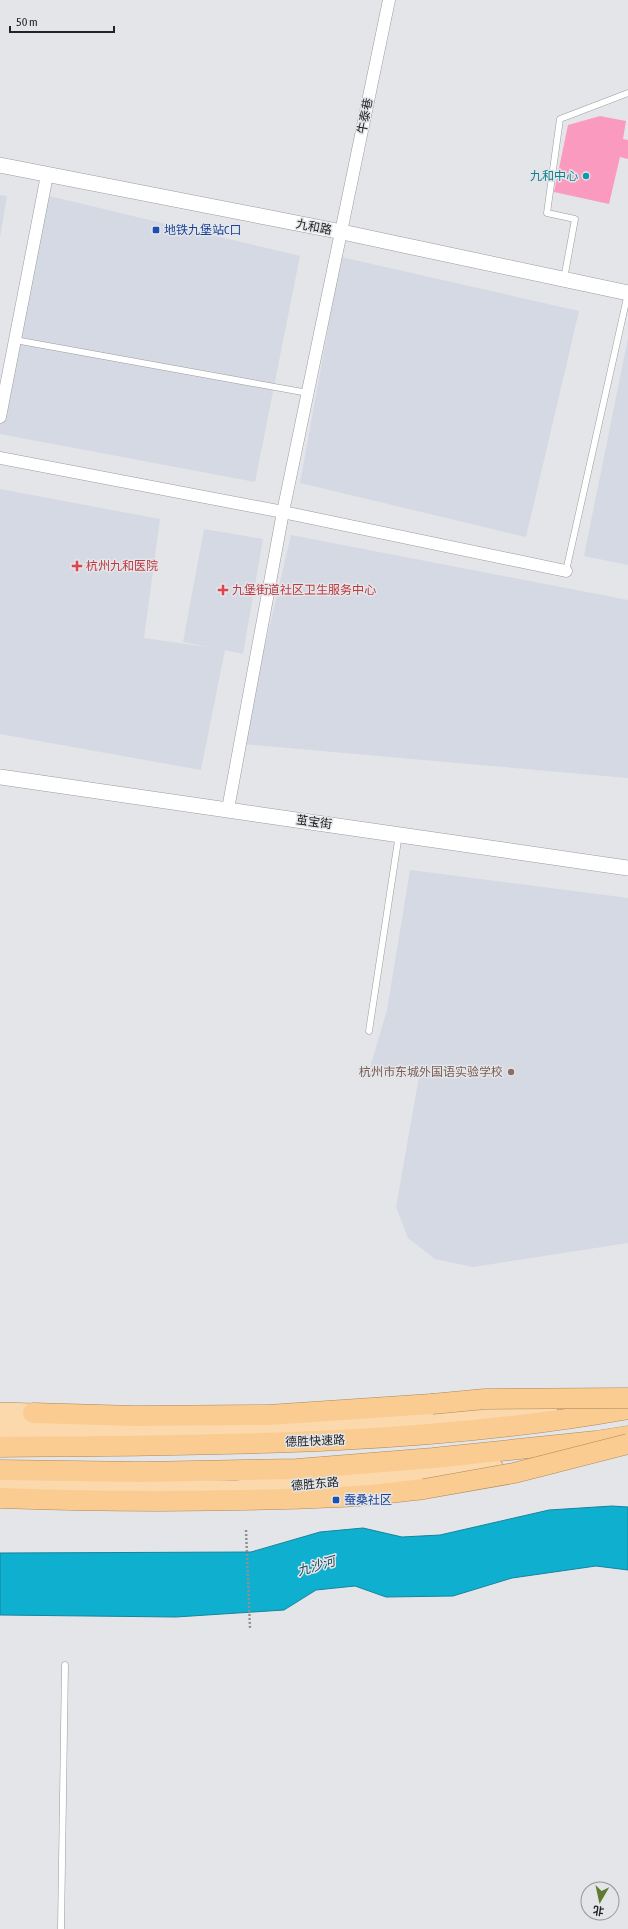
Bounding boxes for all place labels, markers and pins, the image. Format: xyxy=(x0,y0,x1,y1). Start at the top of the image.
place label: 九和中心 xyxy=(530,169,578,183)
marker: 九和中心 xyxy=(581,171,591,181)
place label: 地铁九堡站C口 xyxy=(164,223,241,237)
marker: 地铁九堡站C口 xyxy=(151,225,161,235)
place label: 杭州九和医院 xyxy=(86,559,158,573)
marker: 杭州九和医院 xyxy=(71,560,83,572)
place label: 九堡街道社区卫生服务中心 xyxy=(232,583,376,597)
marker: 九堡街道社区卫生服务中心 xyxy=(217,584,229,596)
place label: 杭州市东城外国语实验学校 xyxy=(359,1065,503,1079)
marker: 杭州市东城外国语实验学校 xyxy=(506,1067,516,1077)
place label: 蚕桑社区 xyxy=(344,1493,392,1507)
marker: 蚕桑社区 xyxy=(331,1495,341,1505)

